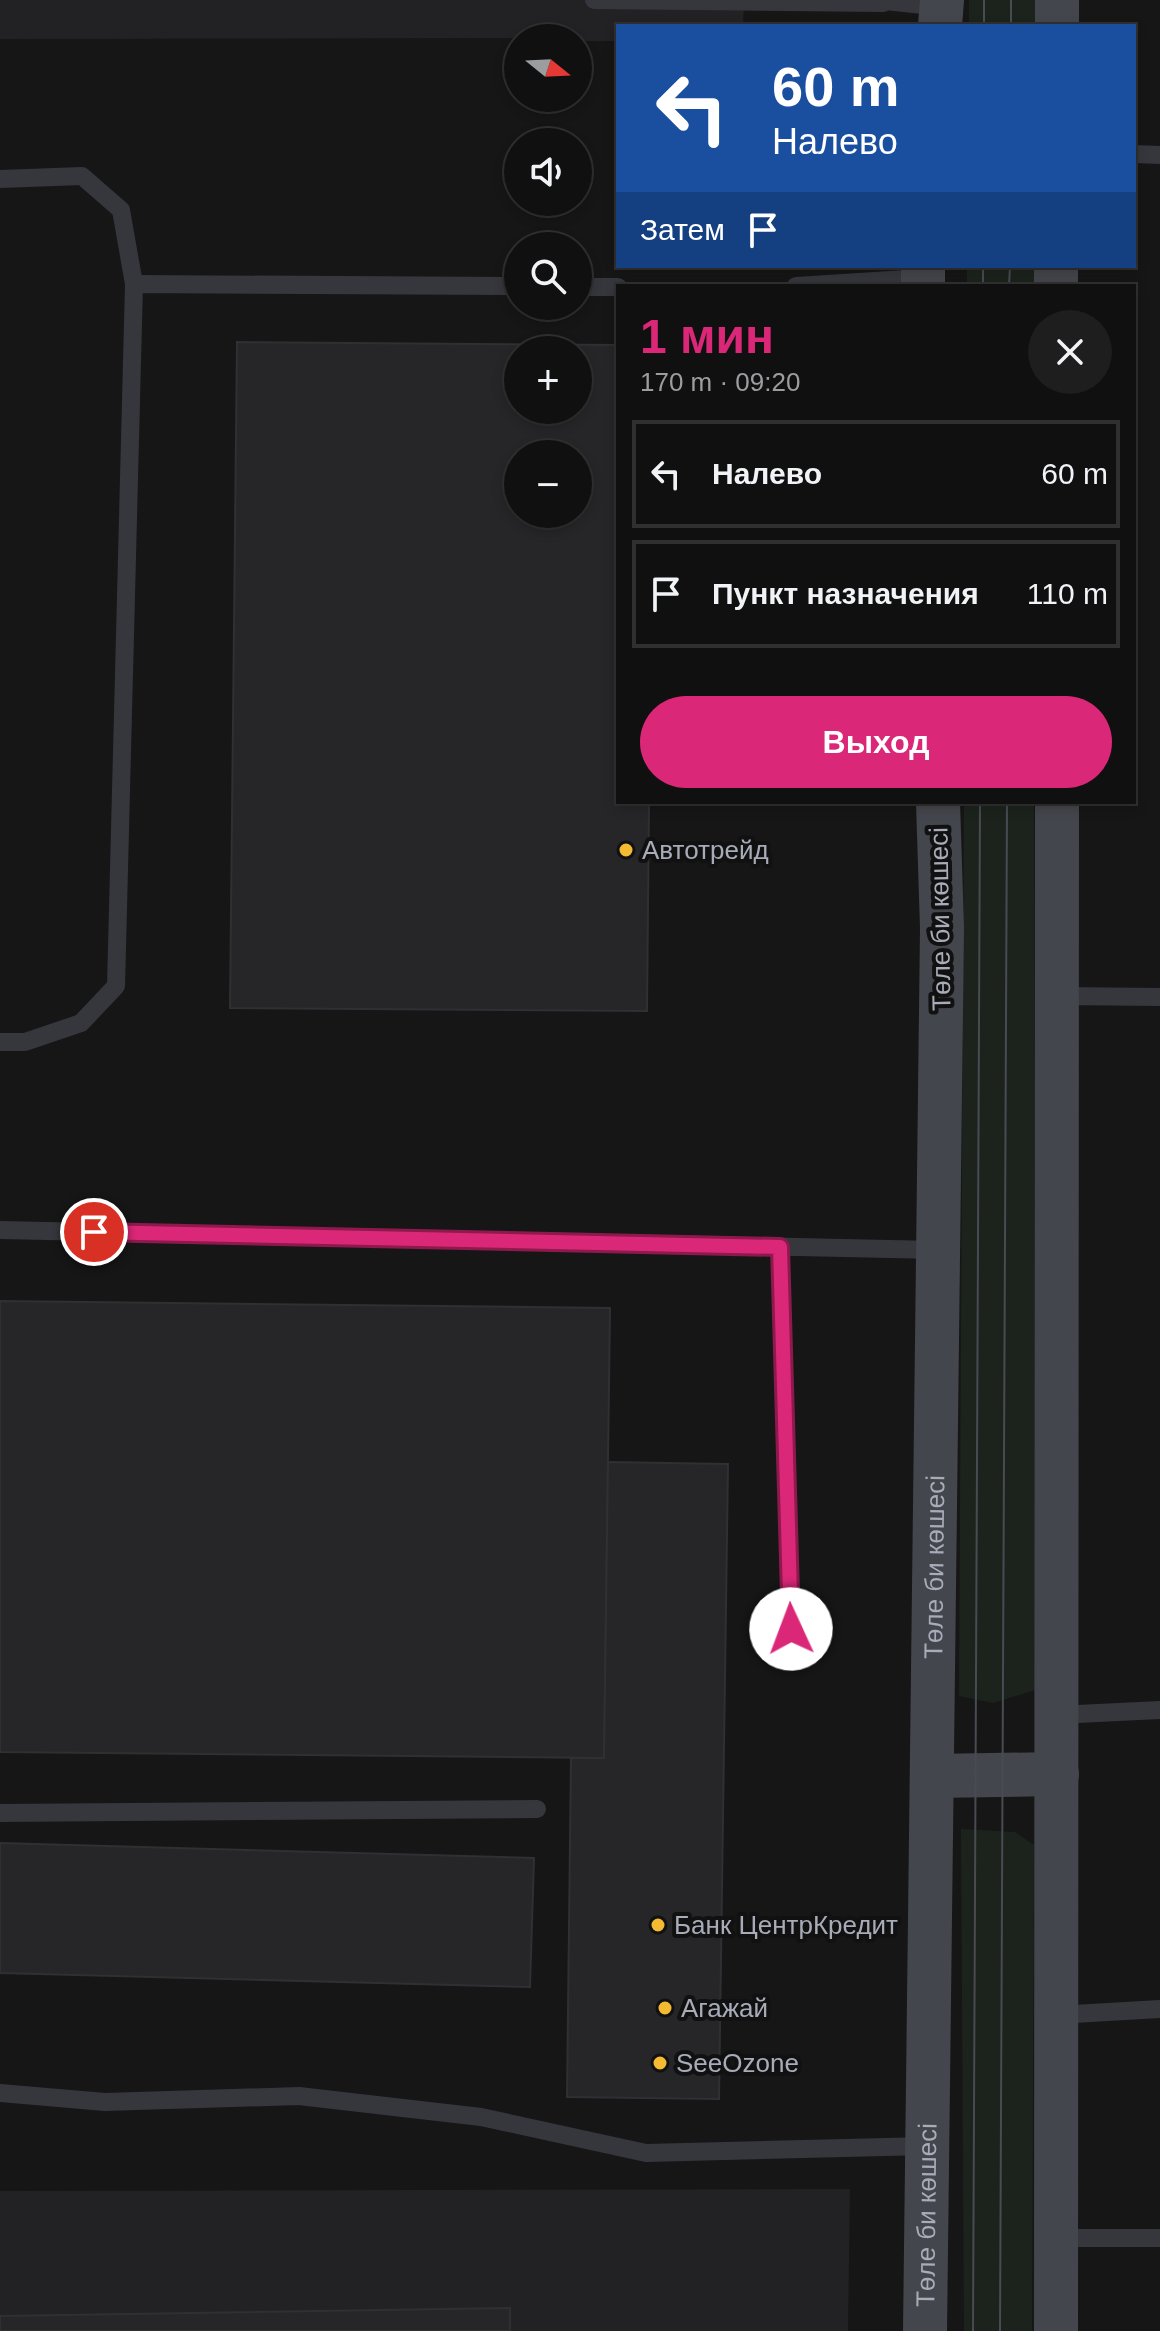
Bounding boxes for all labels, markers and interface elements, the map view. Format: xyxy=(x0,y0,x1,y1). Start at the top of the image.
north arrow xyxy=(504,24,592,112)
map controls xyxy=(504,24,592,528)
text: 60 m xyxy=(772,55,900,118)
icon: left xyxy=(640,56,744,160)
text: Налево xyxy=(772,121,898,162)
button: sound xyxy=(504,128,592,216)
icon: arrive xyxy=(741,208,785,252)
text: Затем xyxy=(640,213,725,246)
button: search xyxy=(504,232,592,320)
text: 1 мин xyxy=(640,310,774,363)
button: close xyxy=(1028,310,1112,394)
button: + xyxy=(504,336,592,424)
text: 170 m · 09:20 xyxy=(640,367,800,397)
button: − xyxy=(504,440,592,528)
icon: left xyxy=(644,452,688,496)
text: Налево xyxy=(712,457,822,490)
text: 60 m xyxy=(1041,457,1108,490)
icon: arrive xyxy=(644,572,688,616)
text: Пункт назначения xyxy=(712,577,979,610)
text: 110 m xyxy=(1027,577,1108,610)
button: Выход xyxy=(640,696,1112,788)
street label: Төле би көшесі xyxy=(923,827,957,1011)
place label: Автотрейд xyxy=(642,835,769,865)
marker: Автотрейд xyxy=(617,841,635,859)
pin xyxy=(60,1198,128,1266)
icon: arrive xyxy=(72,1210,116,1254)
street label: Төле би көшесі xyxy=(918,1475,950,1659)
position arrow xyxy=(749,1587,833,1671)
place label: Банк ЦентрКредит xyxy=(674,1910,898,1940)
marker: Банк ЦентрКредит xyxy=(649,1916,667,1934)
place label: Агажай xyxy=(681,1993,768,2023)
marker: Агажай xyxy=(656,1999,674,2017)
place label: SeeОzone xyxy=(676,2048,799,2078)
marker: SeeОzone xyxy=(651,2054,669,2072)
street label: Төле би көшесі xyxy=(910,2123,943,2307)

